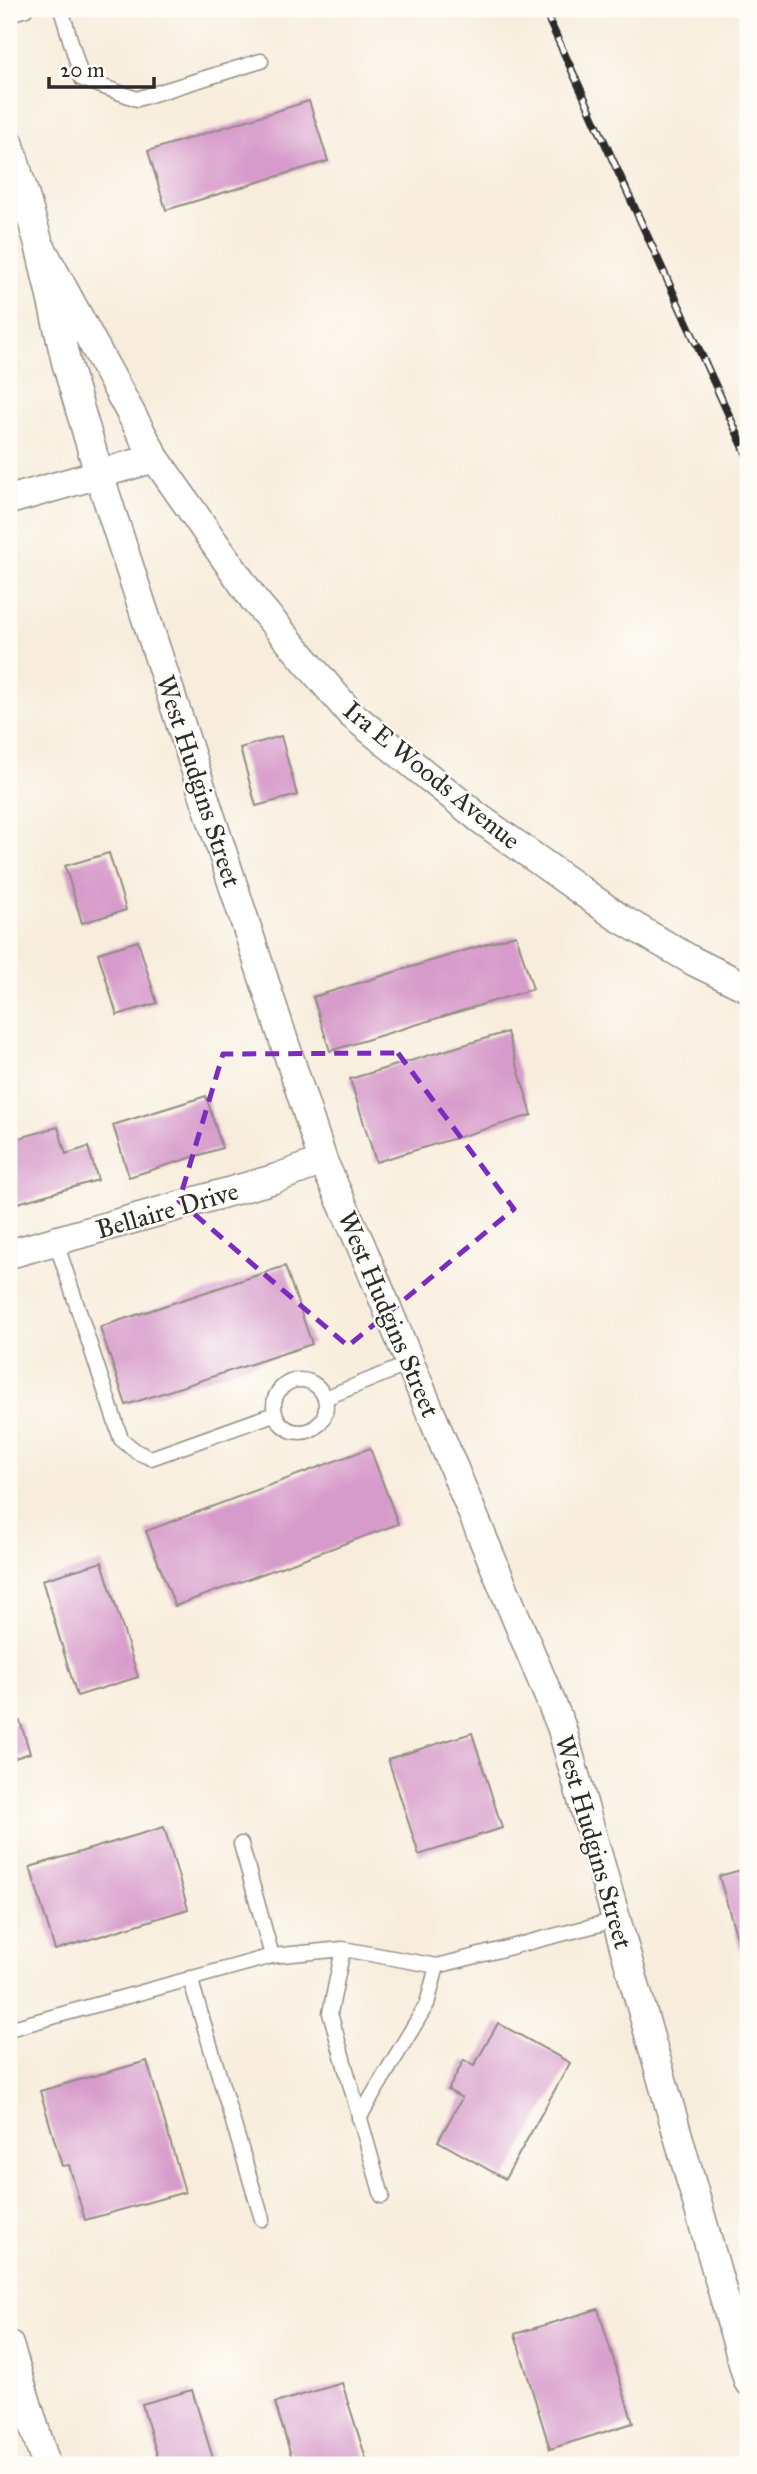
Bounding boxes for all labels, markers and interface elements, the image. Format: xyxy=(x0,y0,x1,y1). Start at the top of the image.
scale bar xyxy=(49,46,154,90)
text: 20 m xyxy=(60,57,105,83)
street label: West Hudgins Street xyxy=(150,671,248,891)
street label: Ira E Woods Avenue xyxy=(337,694,527,856)
street label: Bellaire Drive xyxy=(92,1174,242,1246)
street label: West Hudgins Street xyxy=(331,1206,447,1422)
street label: West Hudgins Street xyxy=(548,1731,640,1953)

